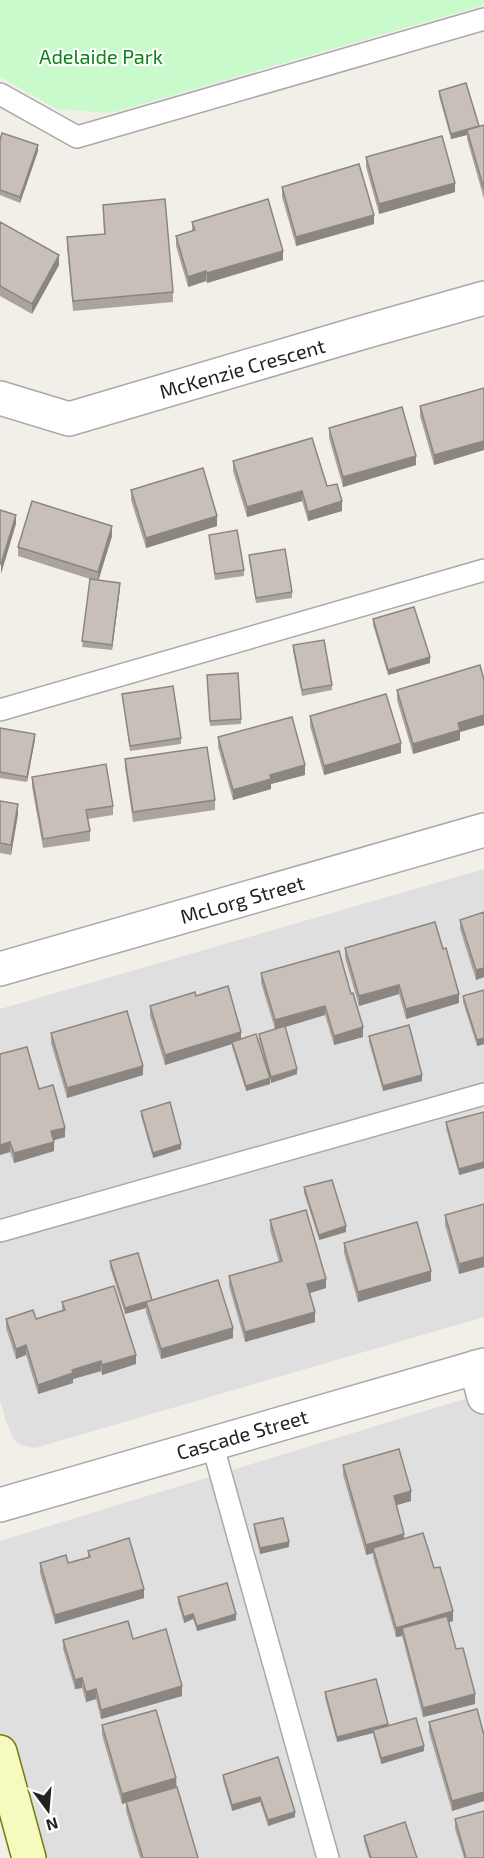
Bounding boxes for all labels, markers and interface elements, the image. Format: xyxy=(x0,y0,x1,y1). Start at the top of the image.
park label: Adelaide Park xyxy=(39,44,163,68)
street label: McKenzie Crescent xyxy=(156,333,328,403)
street label: McLorg Street xyxy=(177,870,307,928)
street label: Cascade Street xyxy=(174,1404,311,1464)
north arrow xyxy=(18,1780,78,1840)
text: N xyxy=(44,1814,60,1836)

